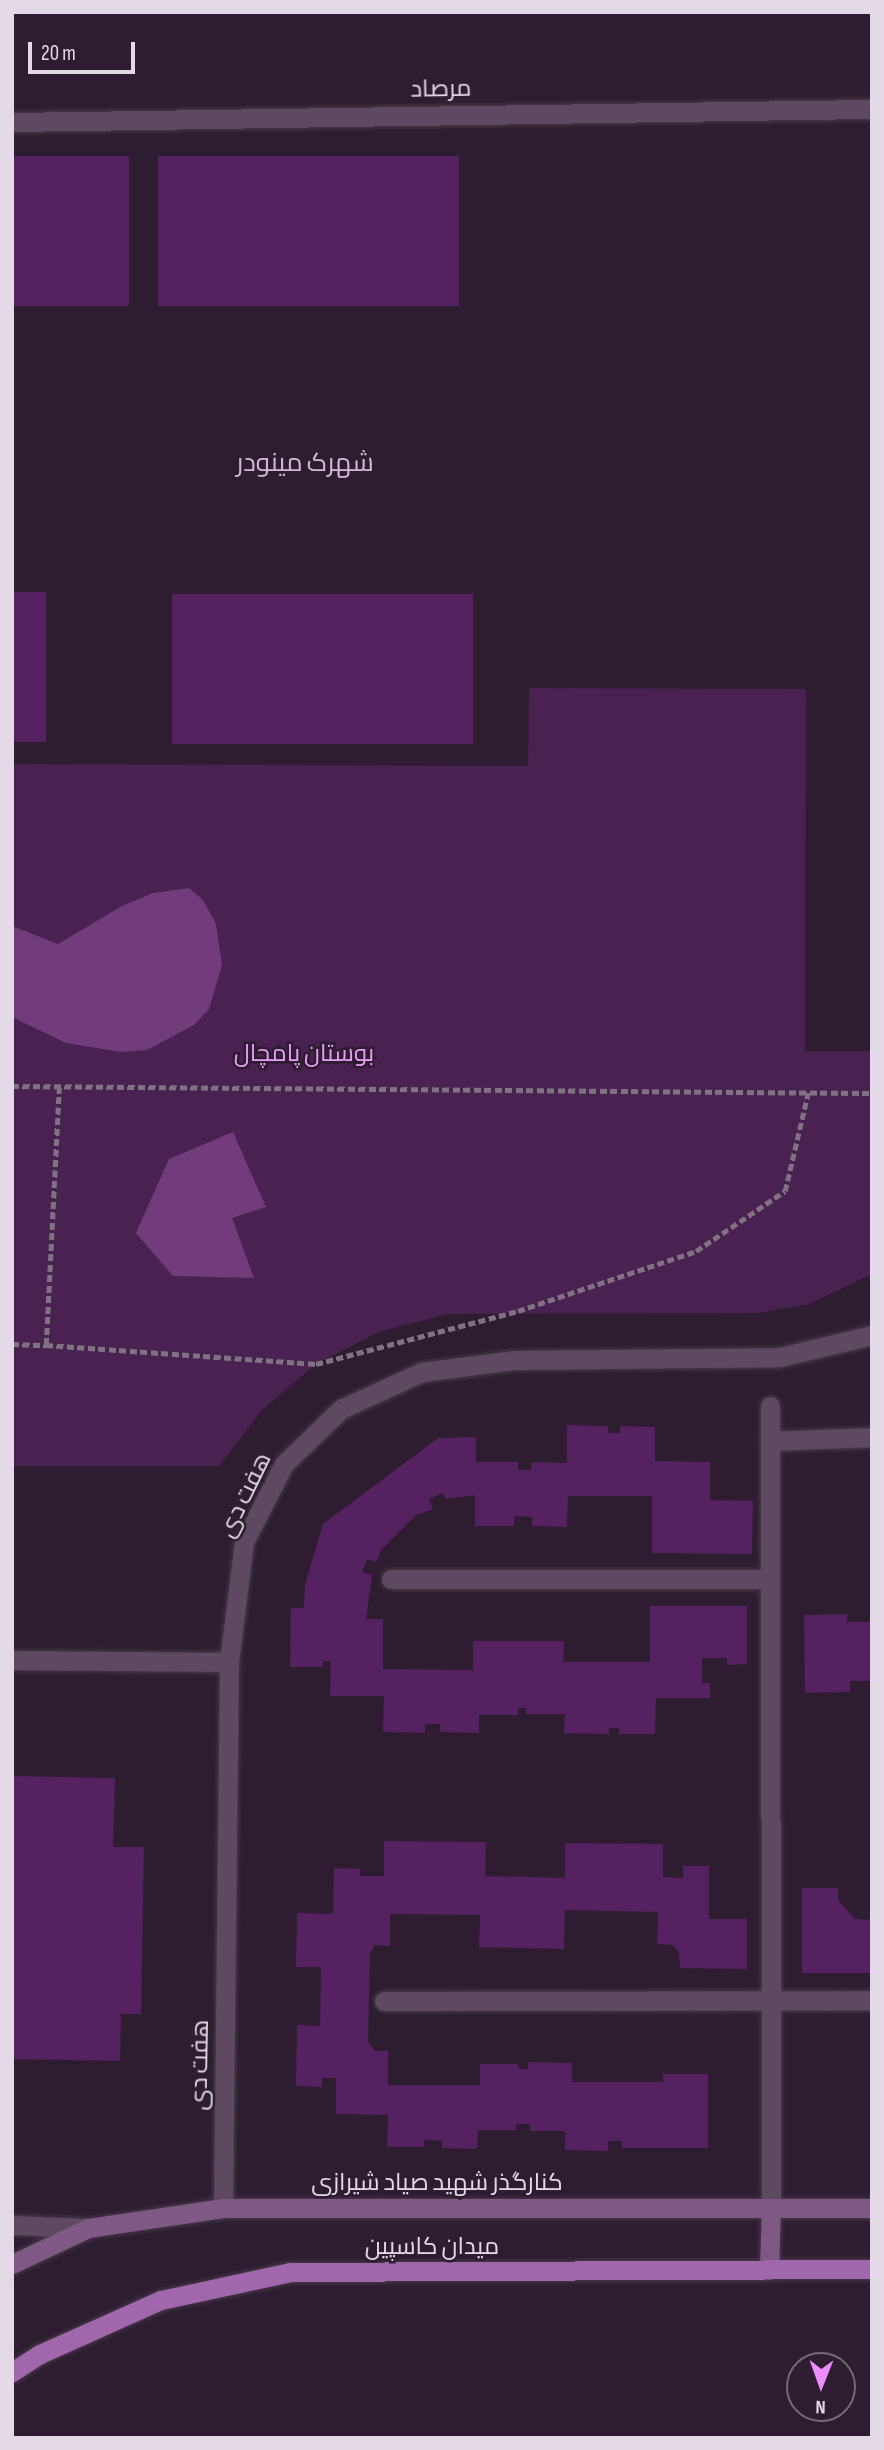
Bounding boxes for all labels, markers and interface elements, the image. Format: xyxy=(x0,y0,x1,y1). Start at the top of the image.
scale bar xyxy=(32,28,138,72)
text: 20 m xyxy=(41,41,76,66)
street label: مرصاد xyxy=(410,74,472,104)
district label: شهرک مینودر xyxy=(236,448,374,480)
park label: بوستان پامچال xyxy=(234,1040,374,1068)
street label: هفت دی xyxy=(212,1448,278,1542)
street label: هفت دی xyxy=(185,2019,215,2111)
street label: کنارگذر شهید صیاد شیرازی xyxy=(311,2169,563,2197)
street label: میدان کاسپین xyxy=(365,2233,499,2261)
north arrow xyxy=(786,2352,856,2422)
text: N xyxy=(815,2395,826,2418)

